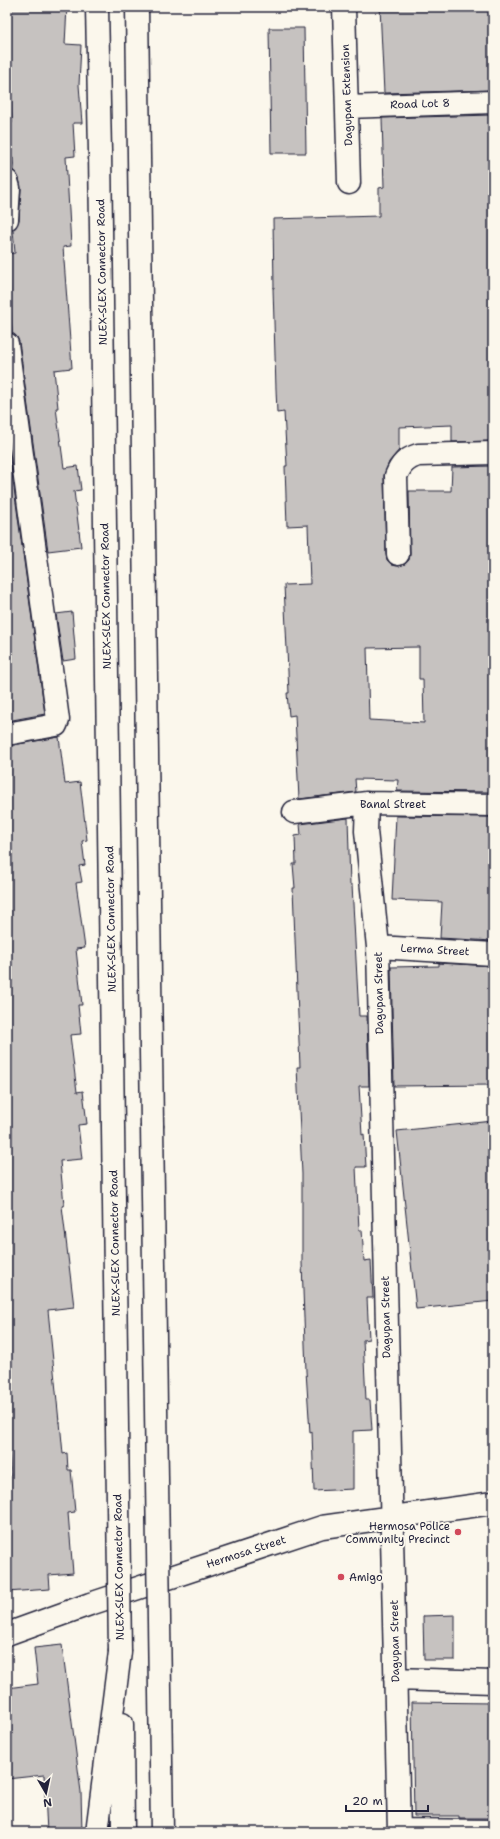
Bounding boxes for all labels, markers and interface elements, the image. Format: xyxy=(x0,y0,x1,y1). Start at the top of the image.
street label: Dagupan Extension xyxy=(338,44,356,146)
street label: Road Lot 8 xyxy=(390,95,450,113)
street label: NLEX-SLEX Connector Road xyxy=(93,199,111,345)
street label: NLEX-SLEX Connector Road xyxy=(97,523,115,669)
street label: Banal Street xyxy=(360,797,426,812)
street label: NLEX-SLEX Connector Road xyxy=(102,846,120,992)
street label: Lerma Street xyxy=(400,941,470,959)
street label: Dagupan Street xyxy=(371,951,387,1034)
street label: NLEX-SLEX Connector Road xyxy=(106,1170,124,1316)
street label: Dagupan Street xyxy=(378,1275,394,1358)
street label: NLEX-SLEX Connector Road xyxy=(110,1494,128,1640)
place label: Hermosa Police Community Precinct xyxy=(346,1519,450,1547)
marker: Hermosa Police Community Precinct xyxy=(453,1527,463,1537)
street label: Hermosa Street xyxy=(204,1532,288,1572)
place label: Amigo xyxy=(349,1570,383,1585)
marker: Amigo xyxy=(336,1572,346,1582)
street label: Dagupan Street xyxy=(387,1599,403,1682)
north arrow xyxy=(26,1773,66,1813)
scale bar xyxy=(346,1787,428,1813)
text: 20 m xyxy=(352,1793,383,1809)
text: N xyxy=(42,1794,53,1811)

